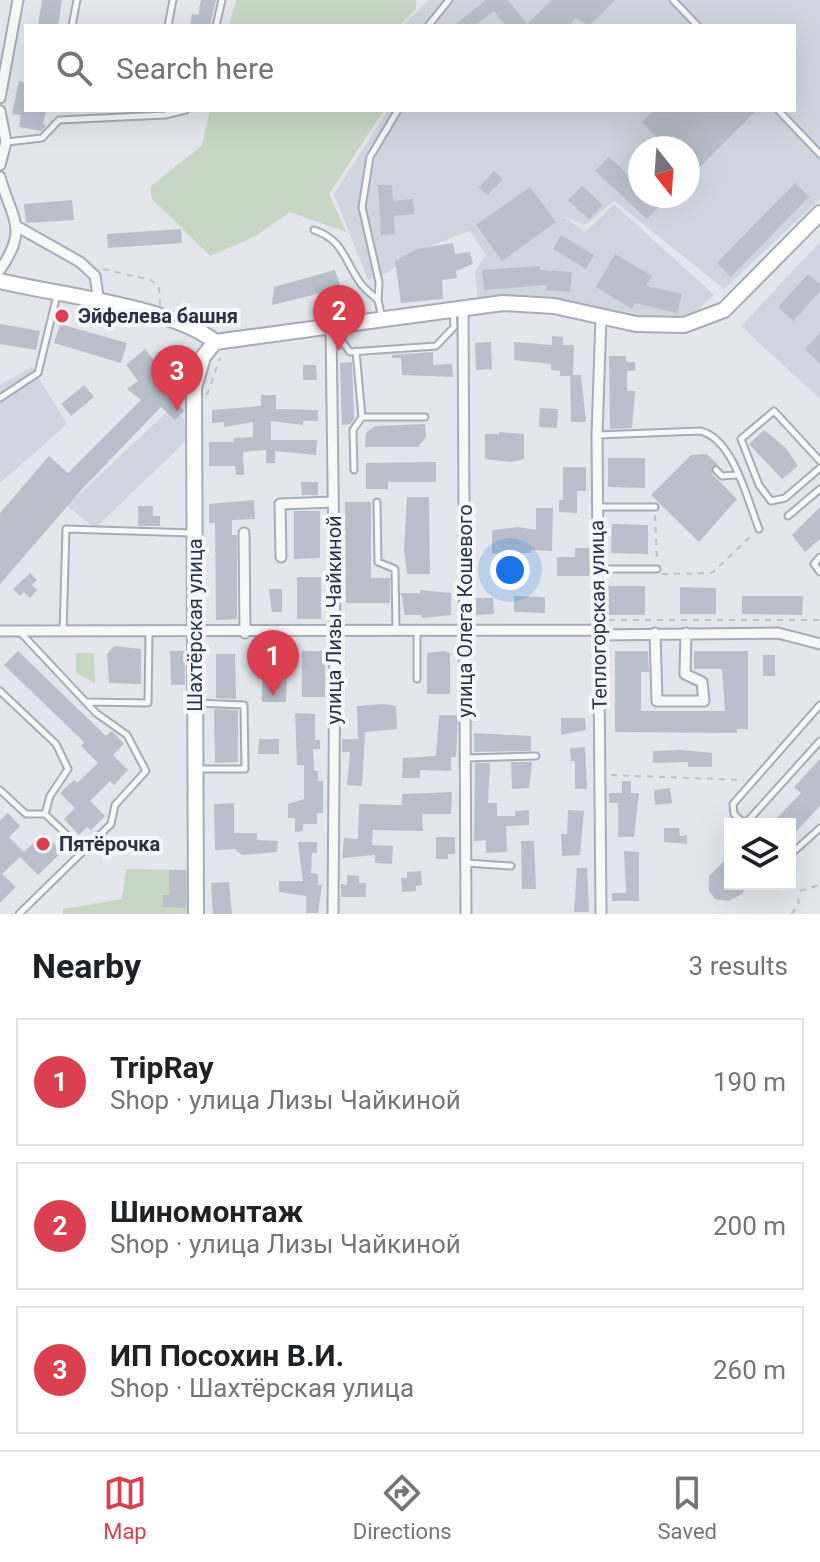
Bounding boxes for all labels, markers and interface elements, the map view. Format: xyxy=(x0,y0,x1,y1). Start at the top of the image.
search box xyxy=(24,24,796,112)
icon: search xyxy=(52,46,96,90)
text: Search here xyxy=(116,51,274,86)
north arrow xyxy=(628,136,700,208)
pin: 2 xyxy=(313,285,365,351)
place label: Эйфелева башня xyxy=(78,304,238,328)
marker: Эйфелева башня xyxy=(53,307,71,325)
pin: 3 xyxy=(151,345,203,411)
street label: улица Олега Кошевого xyxy=(453,504,477,718)
street label: улица Лизы Чайкиной xyxy=(322,515,346,725)
street label: Теплогорская улица xyxy=(584,520,612,710)
street label: Шахтёрская улица xyxy=(183,538,207,712)
your location xyxy=(490,550,530,590)
pin: 1 xyxy=(247,630,299,696)
map controls xyxy=(724,818,796,890)
button: layers xyxy=(724,818,796,890)
place label: Пятёрочка xyxy=(59,832,161,856)
marker: Пятёрочка xyxy=(34,835,52,853)
text: Nearby xyxy=(32,946,141,986)
text: 3 results xyxy=(689,951,788,981)
text: TripRay xyxy=(110,1050,214,1085)
text: 1 xyxy=(53,1067,67,1097)
text: 190 m xyxy=(713,1067,786,1097)
text: Shop · улица Лизы Чайкиной xyxy=(110,1085,461,1115)
text: Шиномонтаж xyxy=(110,1194,303,1229)
text: 2 xyxy=(53,1211,67,1241)
text: 200 m xyxy=(713,1211,786,1241)
text: Shop · улица Лизы Чайкиной xyxy=(110,1229,461,1259)
text: ИП Посохин В.И. xyxy=(110,1338,344,1373)
text: 3 xyxy=(53,1355,67,1385)
text: 260 m xyxy=(713,1355,786,1385)
text: Shop · Шахтёрская улица xyxy=(110,1373,414,1403)
tab: Map xyxy=(103,1471,147,1544)
tab: Directions xyxy=(353,1471,452,1544)
tab: Saved xyxy=(658,1471,717,1544)

